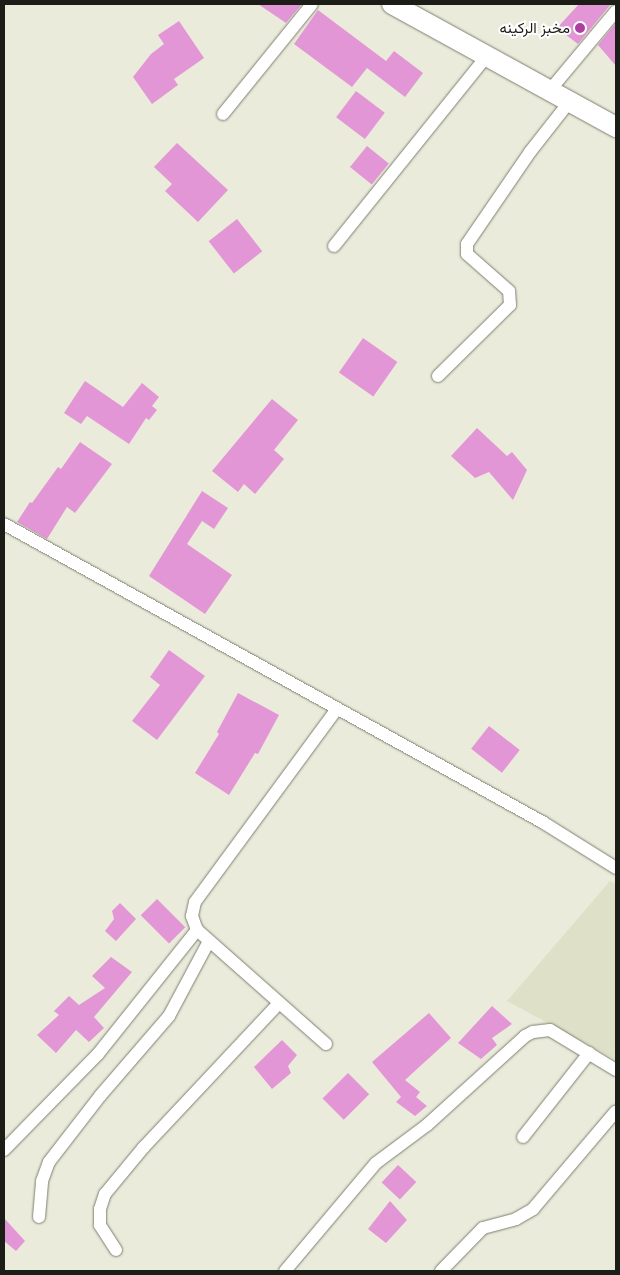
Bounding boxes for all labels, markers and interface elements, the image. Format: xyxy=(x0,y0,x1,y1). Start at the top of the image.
place label: مخبز الركينه xyxy=(500,19,570,37)
marker: مخبز الركينه xyxy=(574,22,586,34)

